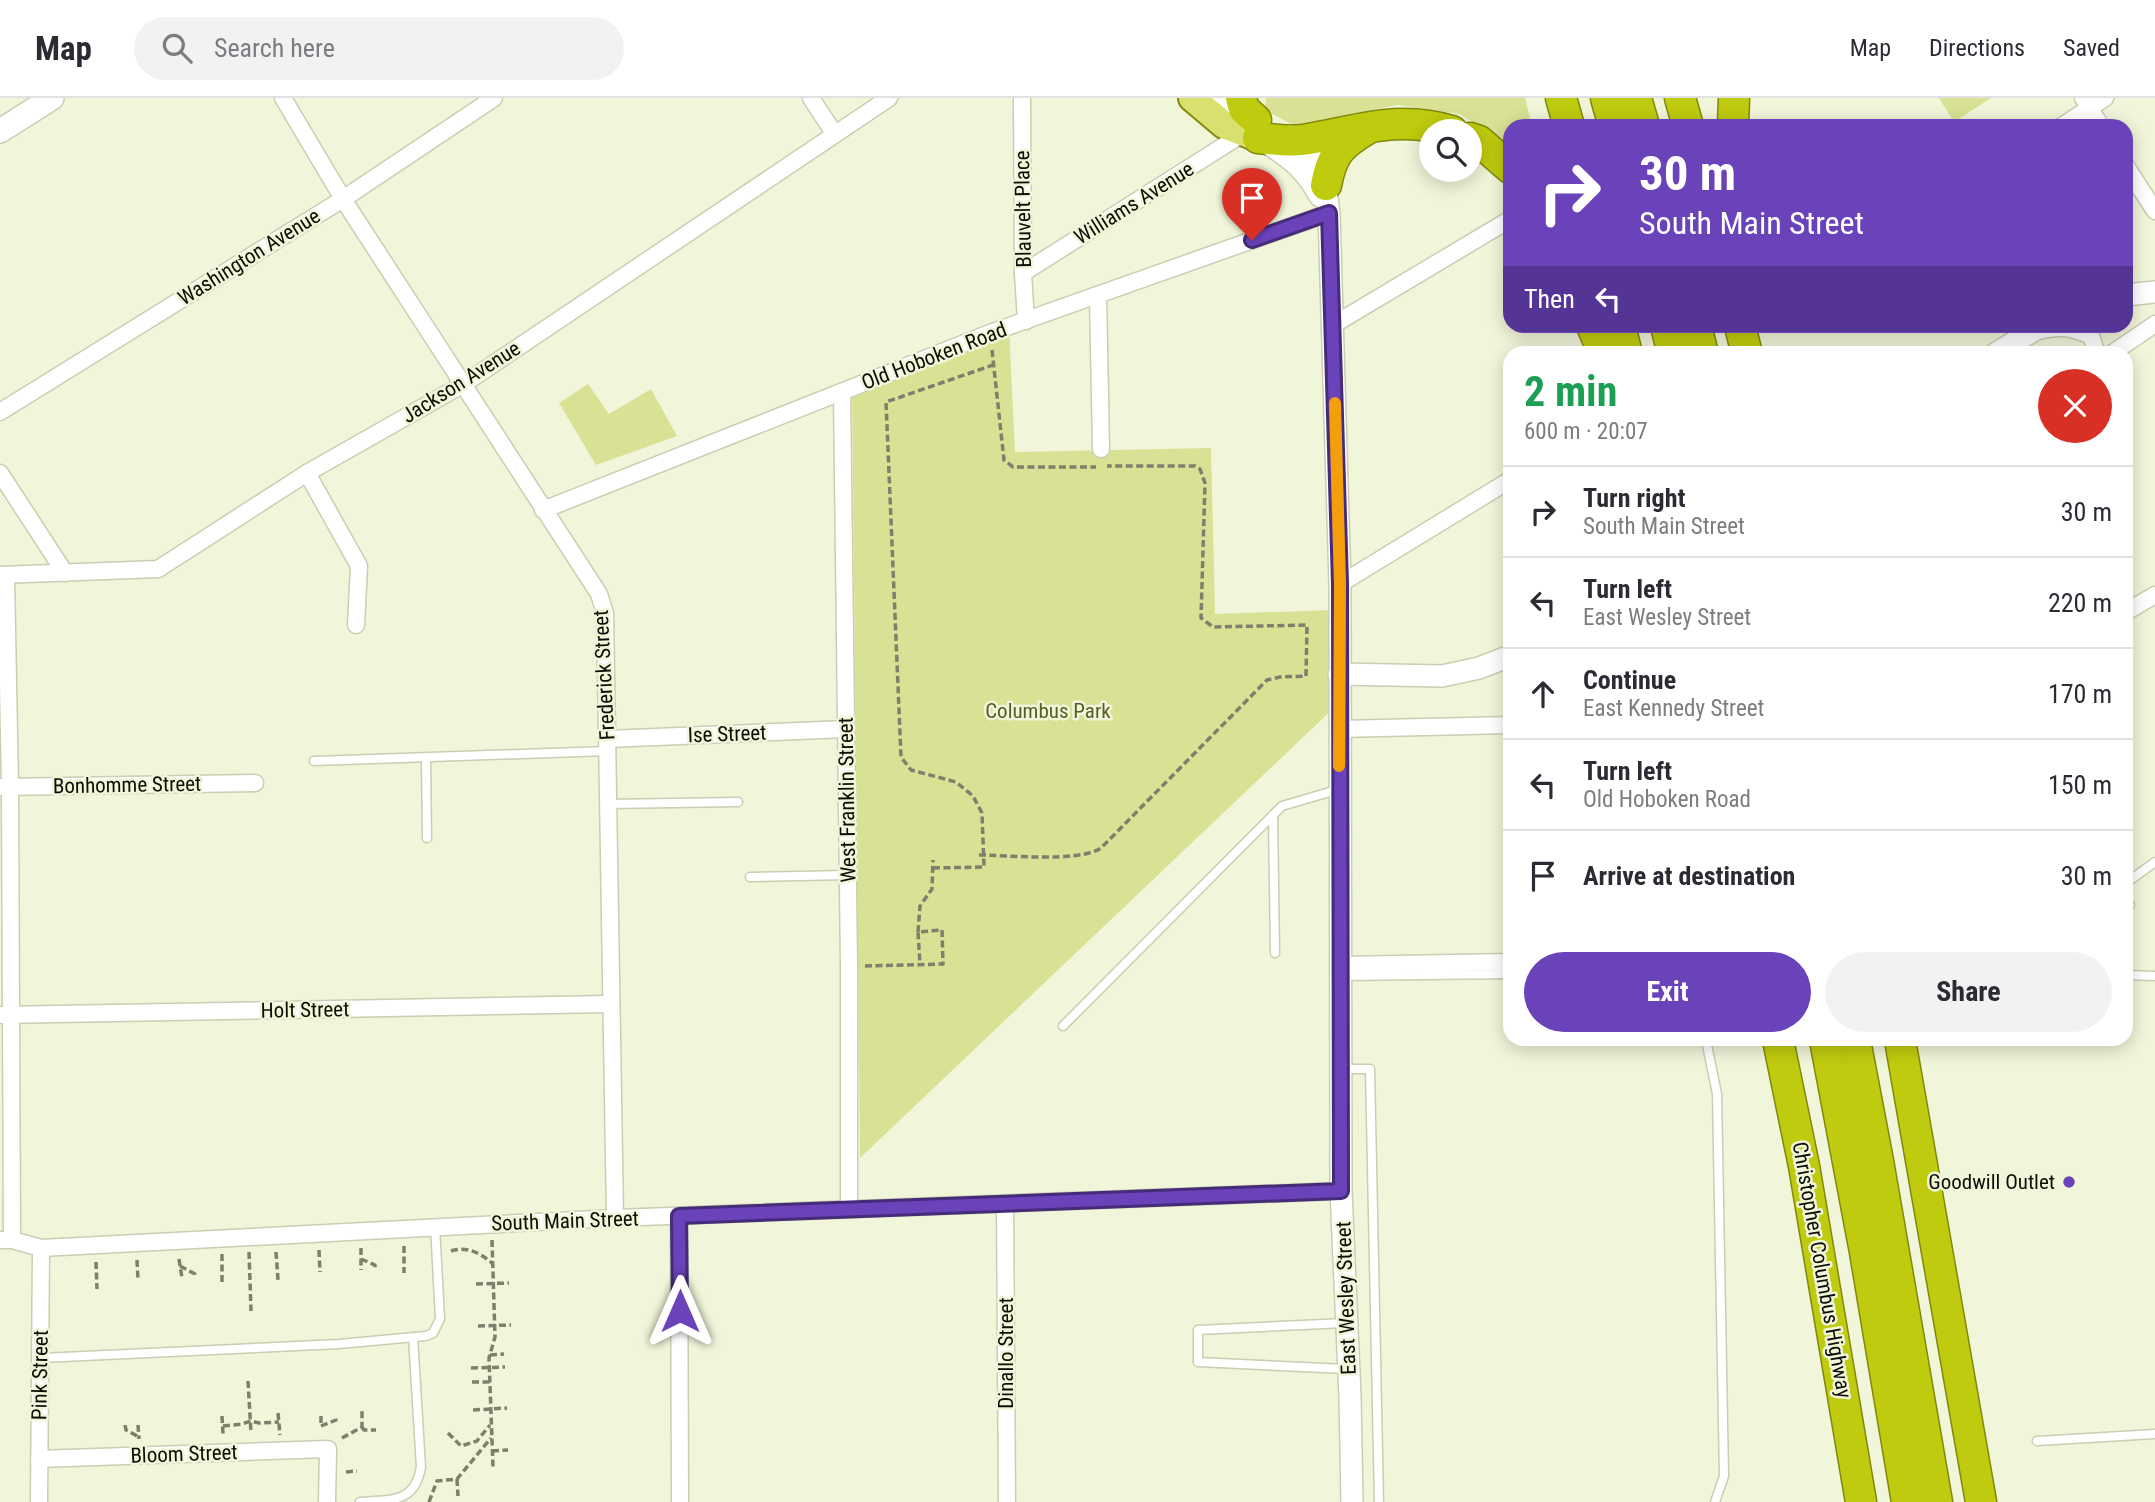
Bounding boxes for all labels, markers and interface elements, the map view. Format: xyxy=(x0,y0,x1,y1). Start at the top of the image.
search box xyxy=(134,17,624,80)
text: Map xyxy=(35,29,92,68)
icon: search xyxy=(158,29,196,67)
text: Search here xyxy=(214,33,335,63)
text: Map xyxy=(1850,34,1891,62)
text: Directions xyxy=(1929,34,2025,62)
text: Saved xyxy=(2063,34,2120,62)
map controls xyxy=(1419,119,1482,182)
button: search xyxy=(1419,119,1482,182)
text: 30 m xyxy=(1639,145,1736,202)
icon: right xyxy=(1524,147,1615,238)
street label: Blauvelt Place xyxy=(1010,150,1036,268)
street label: Williams Avenue xyxy=(1070,157,1198,249)
pin xyxy=(1222,168,1282,240)
icon: arrive xyxy=(1233,179,1271,217)
street label: Washington Avenue xyxy=(174,204,325,310)
text: South Main Street xyxy=(1639,204,1864,242)
icon: left xyxy=(1589,280,1627,318)
text: Then xyxy=(1524,284,1575,314)
street label: Old Hoboken Road xyxy=(858,317,1010,395)
street label: Jackson Avenue xyxy=(397,336,525,428)
text: 2 min xyxy=(1524,367,1617,416)
button: close xyxy=(2038,369,2112,443)
text: 600 m · 20:07 xyxy=(1524,418,1648,445)
text: Turn right xyxy=(1583,483,1685,513)
icon: right xyxy=(1524,493,1562,531)
text: 30 m xyxy=(2061,497,2112,527)
text: South Main Street xyxy=(1583,513,1745,540)
text: Turn left xyxy=(1583,574,1672,604)
icon: left xyxy=(1524,584,1562,622)
text: 220 m xyxy=(2048,588,2112,618)
text: East Wesley Street xyxy=(1583,604,1751,631)
street label: Frederick Street xyxy=(589,609,619,741)
text: Continue xyxy=(1583,665,1676,695)
icon: ahead xyxy=(1524,675,1562,713)
text: 170 m xyxy=(2048,679,2112,709)
text: East Kennedy Street xyxy=(1583,695,1764,722)
park label: Columbus Park xyxy=(985,699,1111,723)
street label: West Franklin Street xyxy=(834,717,860,883)
street label: Ise Street xyxy=(687,721,767,747)
text: Turn left xyxy=(1583,756,1672,786)
icon: left xyxy=(1524,766,1562,804)
text: 150 m xyxy=(2048,770,2112,800)
street label: Bonhomme Street xyxy=(53,772,201,798)
text: Old Hoboken Road xyxy=(1583,786,1751,813)
icon: arrive xyxy=(1524,857,1562,895)
text: Arrive at destination xyxy=(1583,861,1795,891)
text: 30 m xyxy=(2061,861,2112,891)
button: Exit xyxy=(1524,952,1811,1032)
button: Share xyxy=(1825,952,2112,1032)
street label: Holt Street xyxy=(260,997,350,1023)
street label: Christopher Columbus Highway xyxy=(1788,1140,1856,1400)
place label: Goodwill Outlet xyxy=(1928,1170,2055,1194)
marker: Goodwill Outlet xyxy=(2061,1174,2077,1190)
street label: South Main Street xyxy=(491,1206,639,1236)
street label: East Wesley Street xyxy=(1331,1221,1361,1375)
position arrow xyxy=(643,1274,717,1348)
street label: Dinallo Street xyxy=(994,1297,1018,1409)
street label: Pink Street xyxy=(27,1330,53,1420)
street label: Bloom Street xyxy=(130,1440,238,1468)

